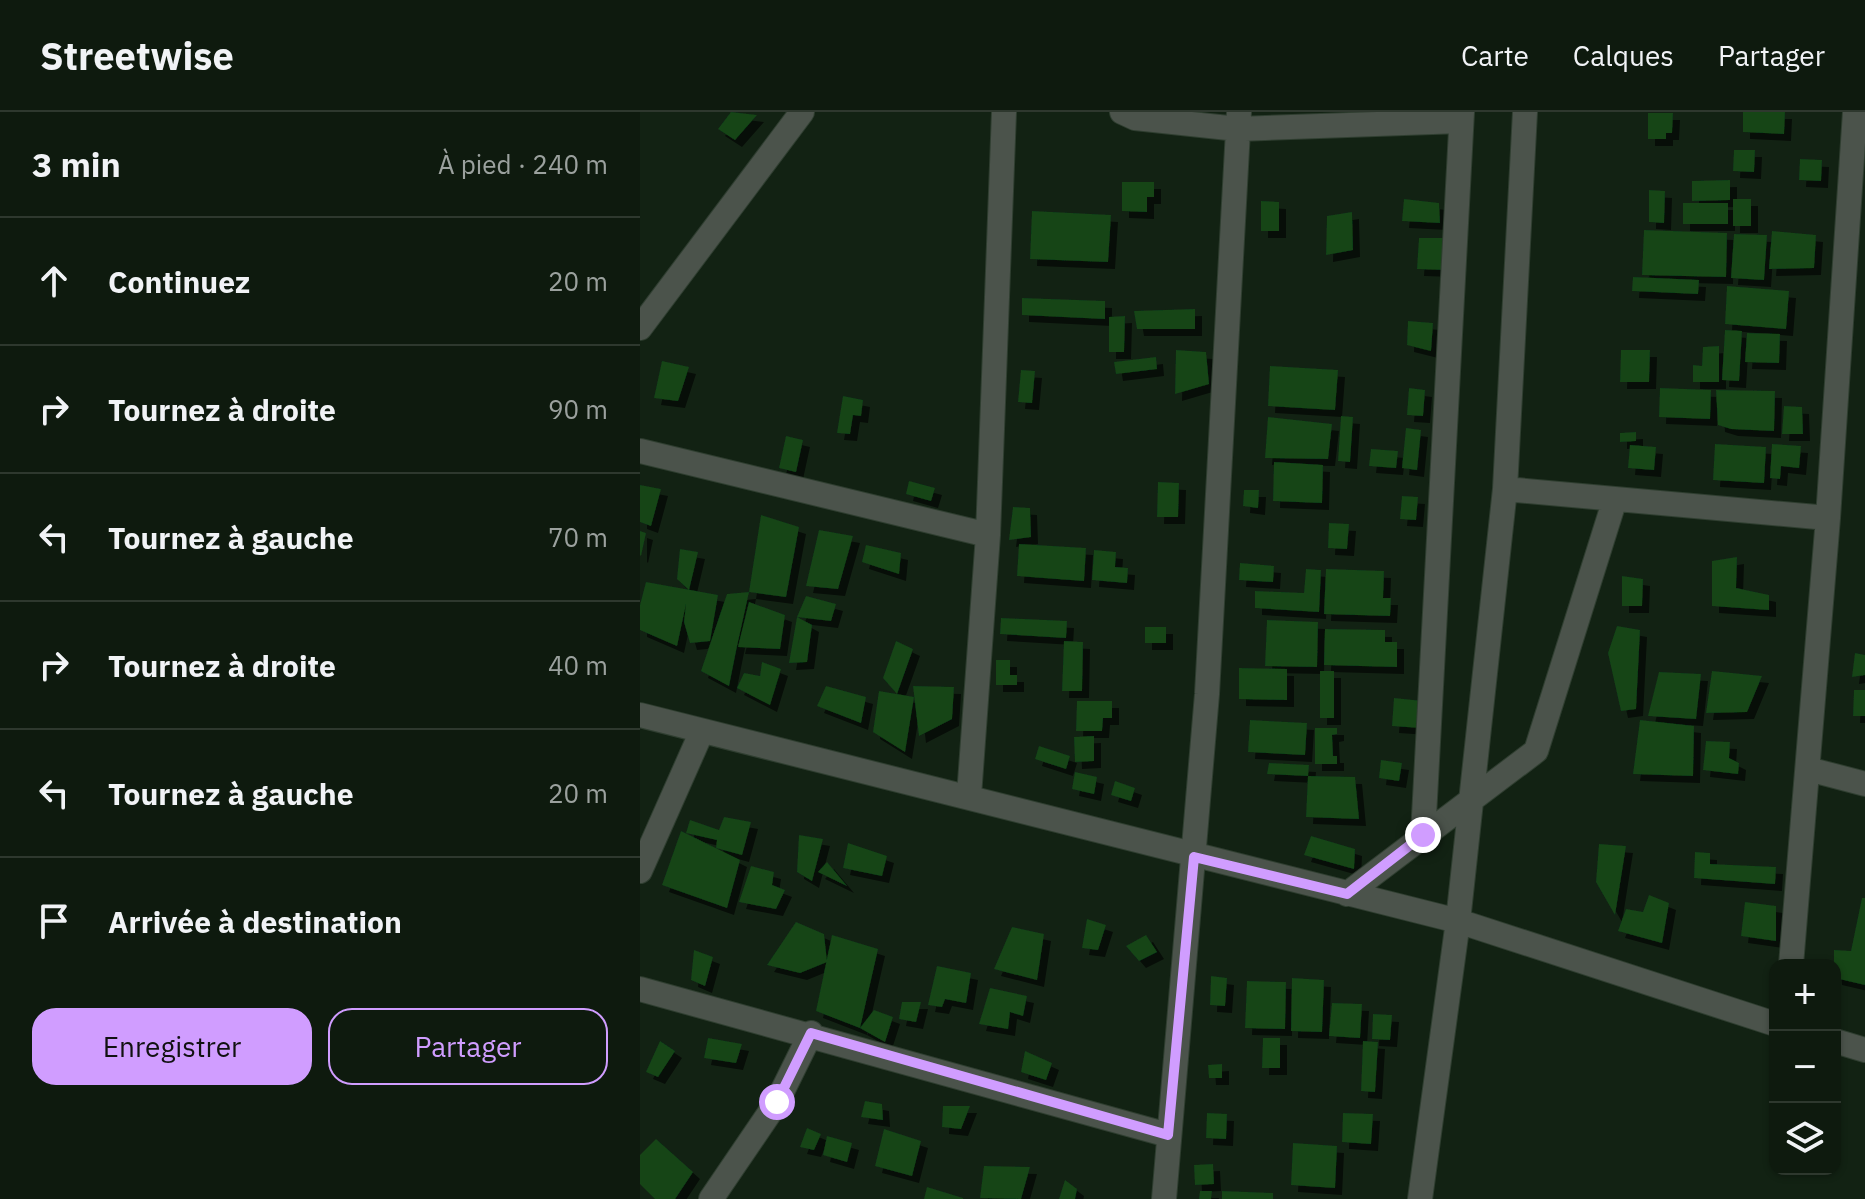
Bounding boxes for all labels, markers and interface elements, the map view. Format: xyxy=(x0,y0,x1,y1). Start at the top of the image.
text: Streetwise xyxy=(40,31,234,80)
text: Carte xyxy=(1461,37,1529,74)
text: Calques xyxy=(1573,37,1674,74)
text: Partager xyxy=(1718,37,1825,74)
text: 3 min xyxy=(32,142,121,186)
text: À pied · 240 m xyxy=(438,147,608,181)
icon: ahead xyxy=(32,259,76,303)
text: Continuez xyxy=(108,262,250,301)
text: 20 m xyxy=(548,264,608,298)
icon: right xyxy=(32,387,76,431)
text: Tournez à droite xyxy=(108,390,336,429)
text: 90 m xyxy=(548,392,608,426)
icon: left xyxy=(32,515,76,559)
text: Tournez à gauche xyxy=(108,518,354,557)
text: 70 m xyxy=(548,520,608,554)
icon: right xyxy=(32,643,76,687)
text: Tournez à droite xyxy=(108,646,336,685)
text: 40 m xyxy=(548,648,608,682)
icon: left xyxy=(32,771,76,815)
text: Tournez à gauche xyxy=(108,774,354,813)
text: 20 m xyxy=(548,776,608,810)
route end xyxy=(1405,817,1441,853)
icon: arrive xyxy=(32,899,76,943)
text: Arrivée à destination xyxy=(108,902,402,941)
map controls xyxy=(1769,959,1841,1175)
button: + xyxy=(1769,959,1841,1031)
button: Enregistrer xyxy=(32,1008,312,1085)
button: Partager xyxy=(328,1008,608,1085)
button: − xyxy=(1769,1031,1841,1103)
route start xyxy=(759,1084,795,1120)
button: layers xyxy=(1769,1103,1841,1175)

